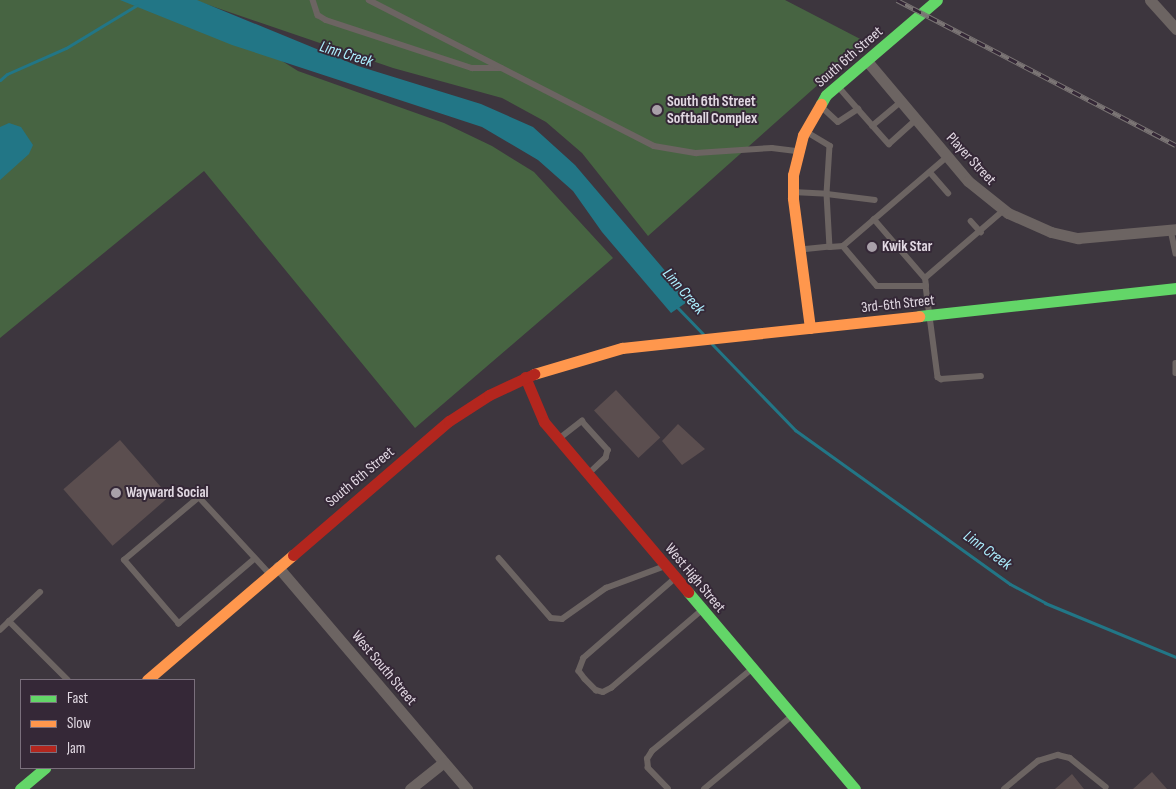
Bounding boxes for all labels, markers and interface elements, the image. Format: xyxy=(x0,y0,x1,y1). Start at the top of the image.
street label: South 6th Street xyxy=(811,23,887,91)
water label: Linn Creek xyxy=(317,38,375,72)
place label: South 6th Street Softball Complex xyxy=(667,92,757,127)
marker: South 6th Street Softball Complex xyxy=(651,104,663,116)
street label: Player Street xyxy=(942,129,1000,189)
place label: Kwik Star xyxy=(882,238,932,256)
marker: Kwik Star xyxy=(866,241,878,253)
water label: Linn Creek xyxy=(658,265,708,319)
street label: 3rd-6th Street xyxy=(860,291,936,317)
street label: South 6th Street xyxy=(322,443,398,511)
place label: Wayward Social xyxy=(126,484,209,502)
marker: Wayward Social xyxy=(110,487,122,499)
water label: Linn Creek xyxy=(959,527,1015,575)
street label: West High Street xyxy=(661,540,729,616)
street label: West South Street xyxy=(348,627,420,709)
legend xyxy=(20,679,195,769)
text: Fast xyxy=(67,689,88,708)
text: Slow xyxy=(67,714,91,733)
text: Jam xyxy=(67,739,85,758)

